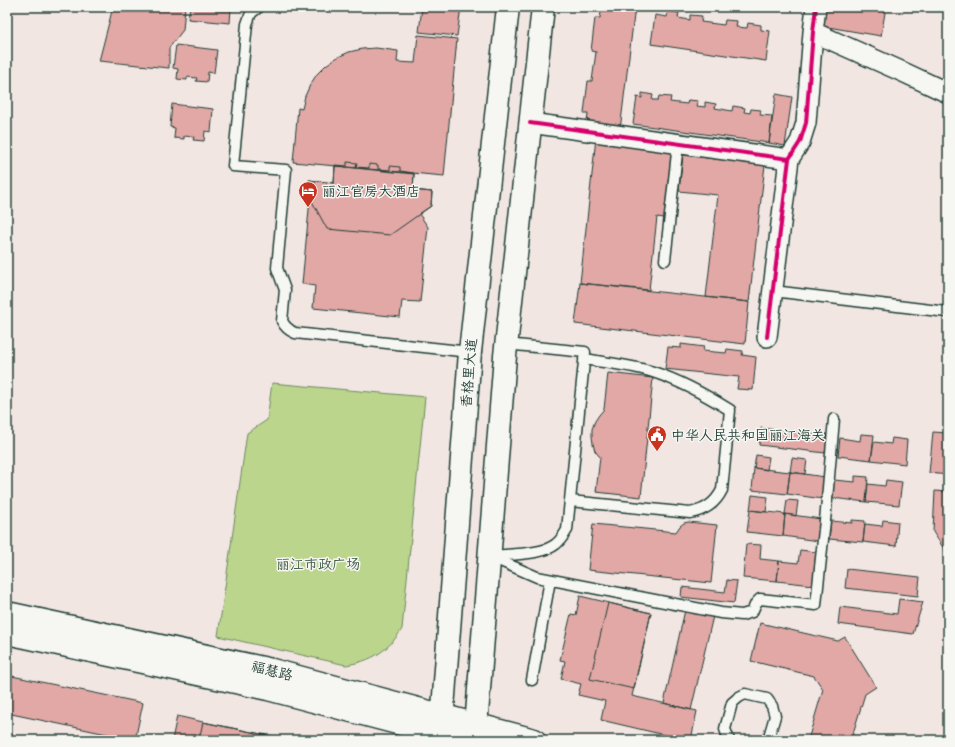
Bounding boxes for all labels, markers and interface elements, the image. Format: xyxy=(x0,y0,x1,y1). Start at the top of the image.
hotel icon: 丽江官房大酒店 xyxy=(297,180,319,208)
place label: 丽江官房大酒店 xyxy=(322,183,420,200)
street label: 香格里大道 xyxy=(457,337,481,409)
public building icon: 中华人民共和国丽江海关 xyxy=(646,424,668,452)
place label: 中华人民共和国丽江海关 xyxy=(671,427,825,444)
park label: 丽江市政广场 xyxy=(276,556,360,573)
street label: 福慧路 xyxy=(250,658,294,684)

